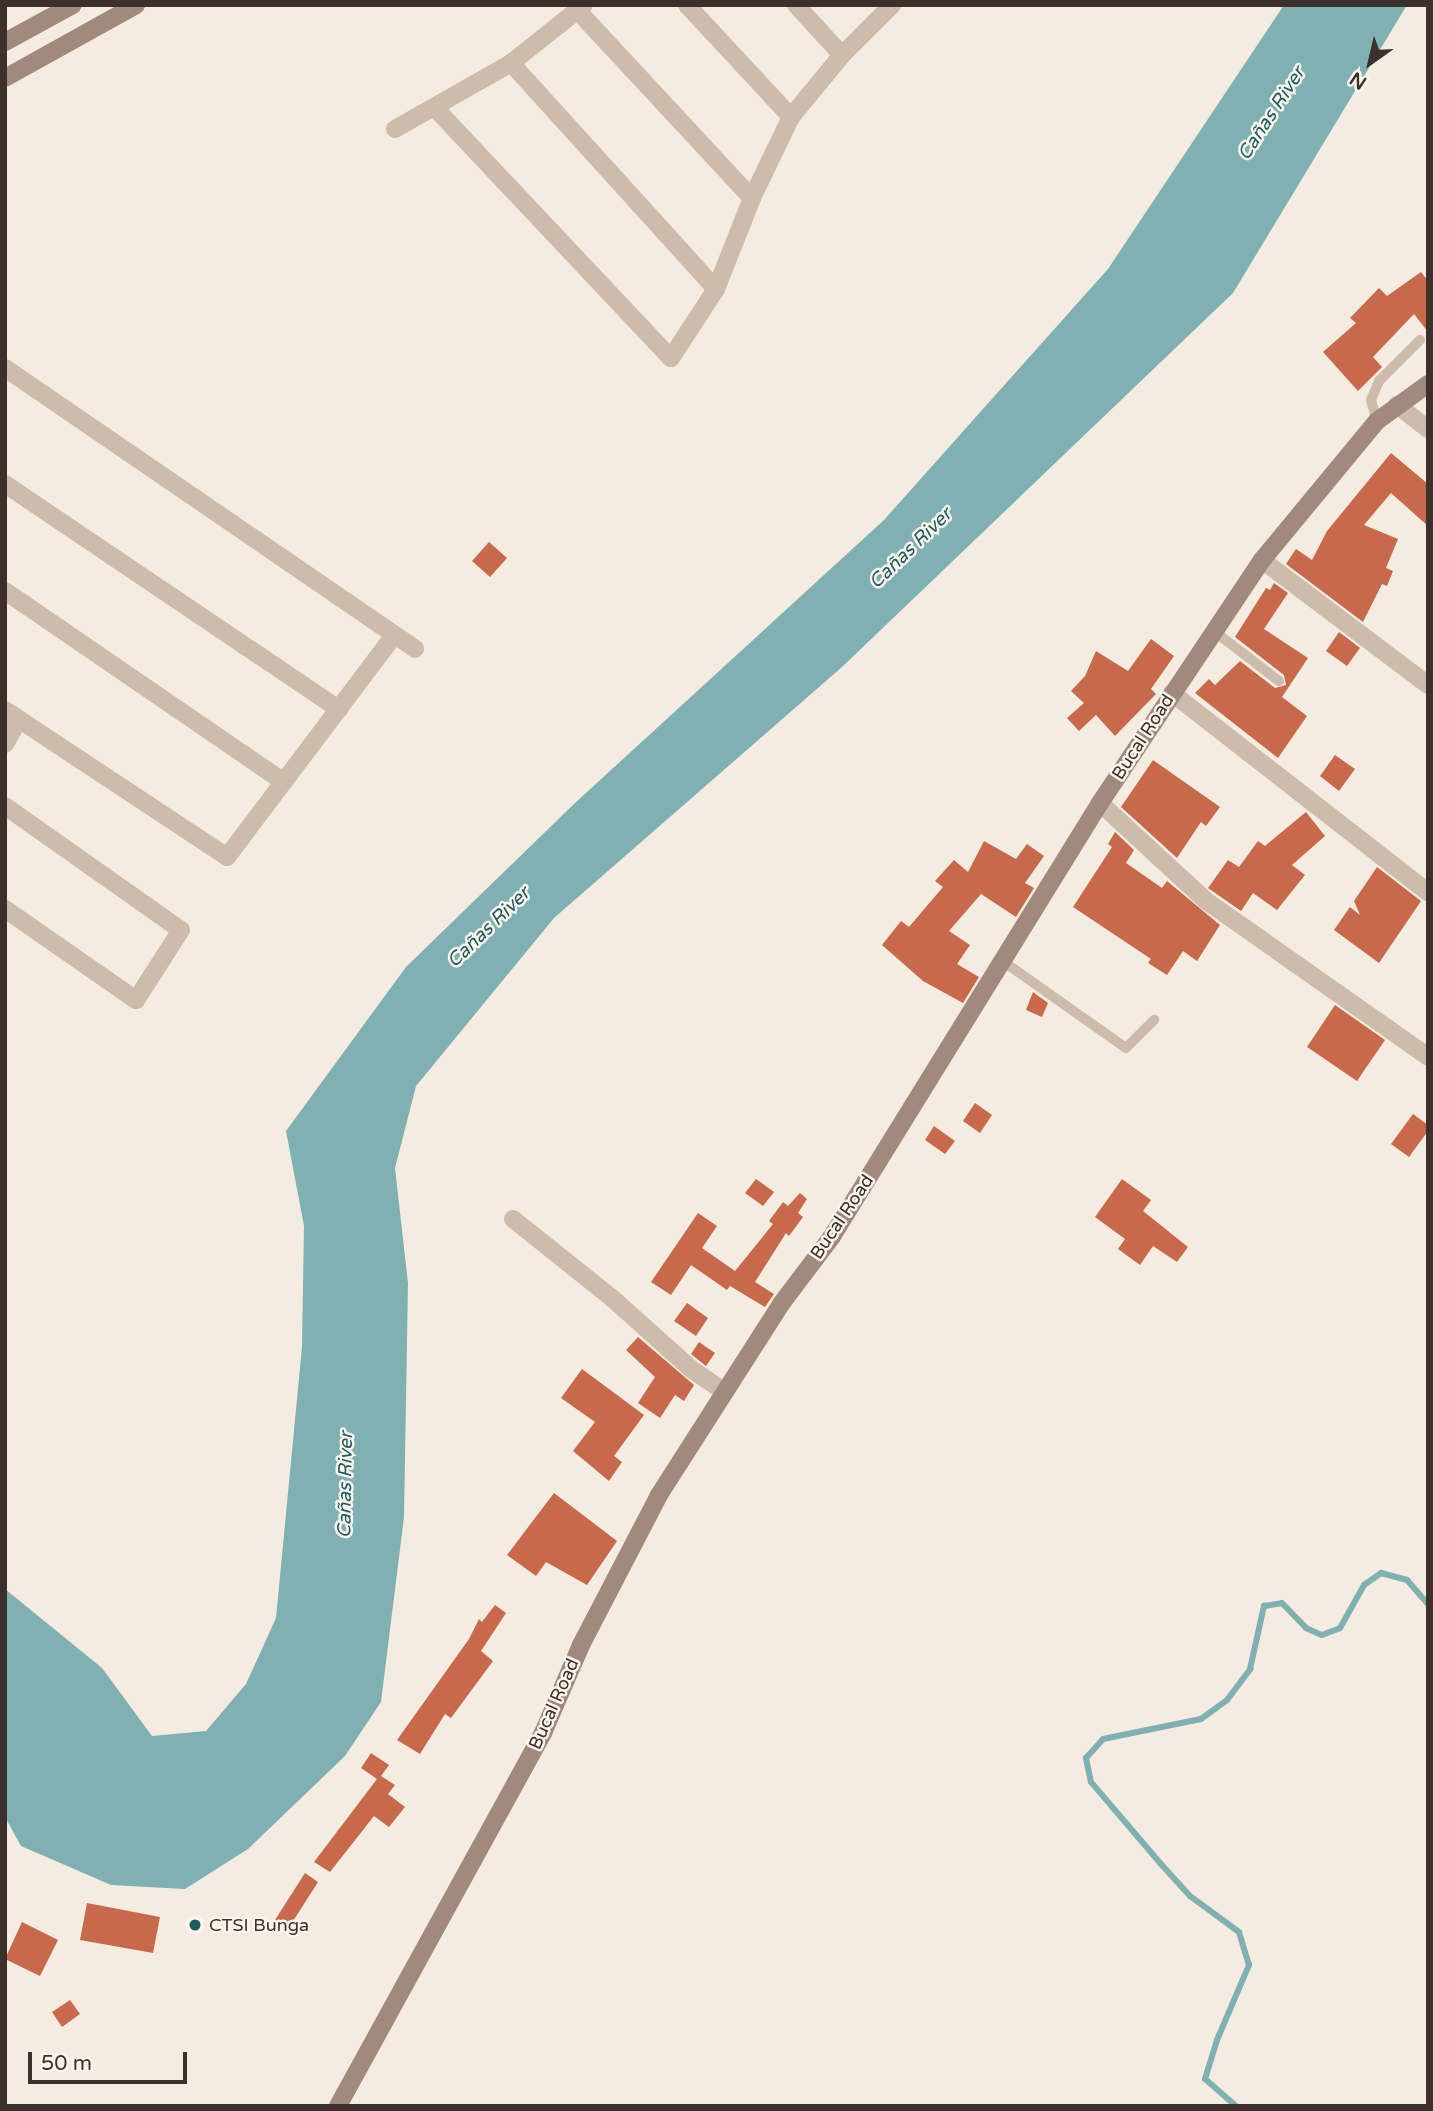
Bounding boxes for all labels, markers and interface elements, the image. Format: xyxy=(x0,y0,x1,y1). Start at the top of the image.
north arrow xyxy=(1335,28,1405,98)
water label: Cañas River xyxy=(1233,63,1311,165)
text: N xyxy=(1346,67,1371,94)
water label: Cañas River xyxy=(865,504,957,594)
street label: Bucal Road xyxy=(1107,690,1179,784)
water label: Cañas River xyxy=(443,883,535,973)
street label: Bucal Road xyxy=(806,1171,878,1263)
water label: Cañas River xyxy=(334,1432,358,1538)
street label: Bucal Road xyxy=(524,1655,584,1753)
place label: CTSI Bunga xyxy=(209,1914,309,1936)
marker: CTSI Bunga xyxy=(187,1917,203,1933)
scale bar xyxy=(32,2038,191,2082)
text: 50 m xyxy=(41,2051,92,2076)

